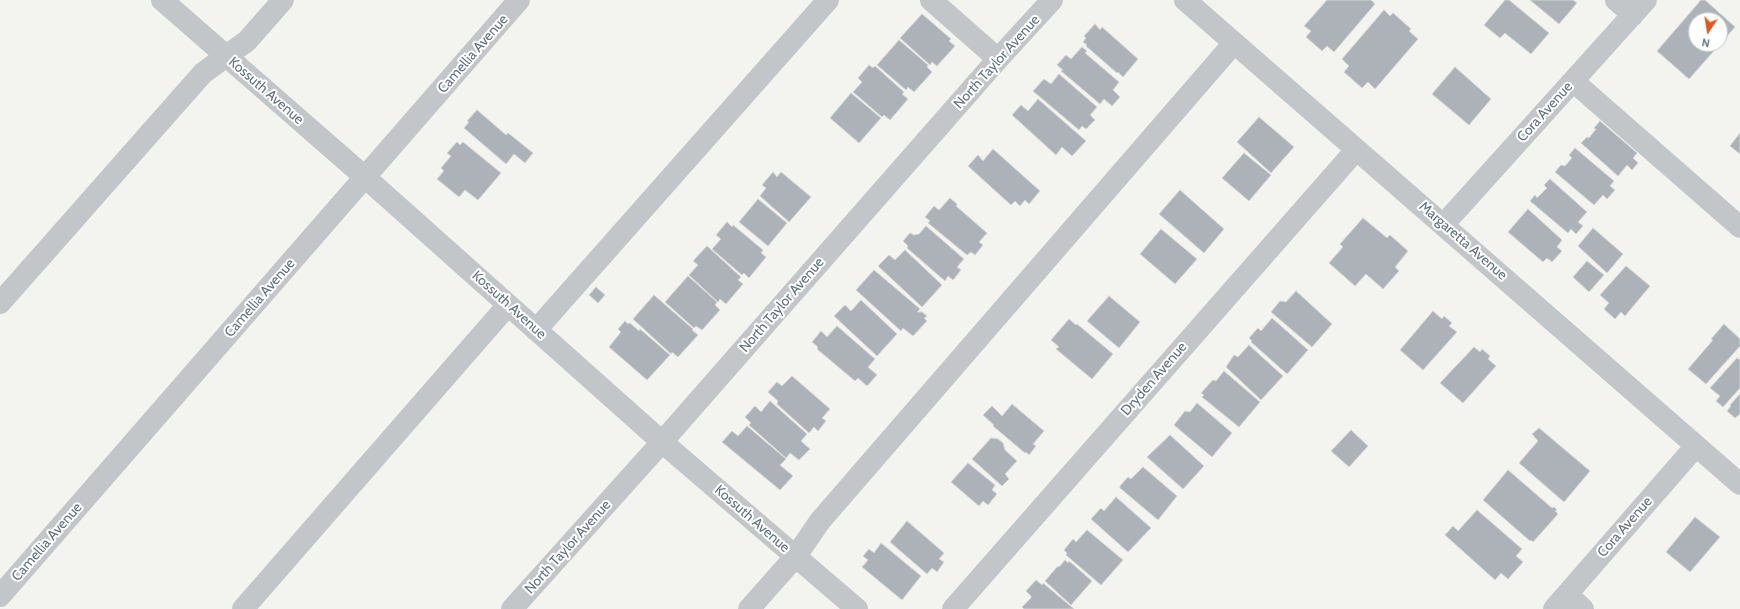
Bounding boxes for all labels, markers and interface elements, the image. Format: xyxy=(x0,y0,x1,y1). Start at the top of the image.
street label: Camellia Avenue xyxy=(434,11,512,97)
street label: North Taylor Avenue xyxy=(951,12,1043,112)
north arrow xyxy=(1688,12,1728,52)
text: N xyxy=(1700,35,1711,50)
street label: Kossuth Avenue xyxy=(225,54,307,128)
street label: Cora Avenue xyxy=(1514,79,1576,145)
street label: Margaretta Avenue xyxy=(1416,198,1510,284)
street label: North Taylor Avenue xyxy=(736,254,828,356)
street label: Camellia Avenue xyxy=(221,255,299,341)
street label: Kossuth Avenue xyxy=(468,267,550,343)
street label: Dryden Avenue xyxy=(1118,339,1190,419)
street label: Kossuth Avenue xyxy=(711,482,793,556)
street label: Cora Avenue xyxy=(1594,493,1656,561)
street label: North Taylor Avenue xyxy=(522,497,614,597)
street label: Camellia Avenue xyxy=(8,499,86,585)

